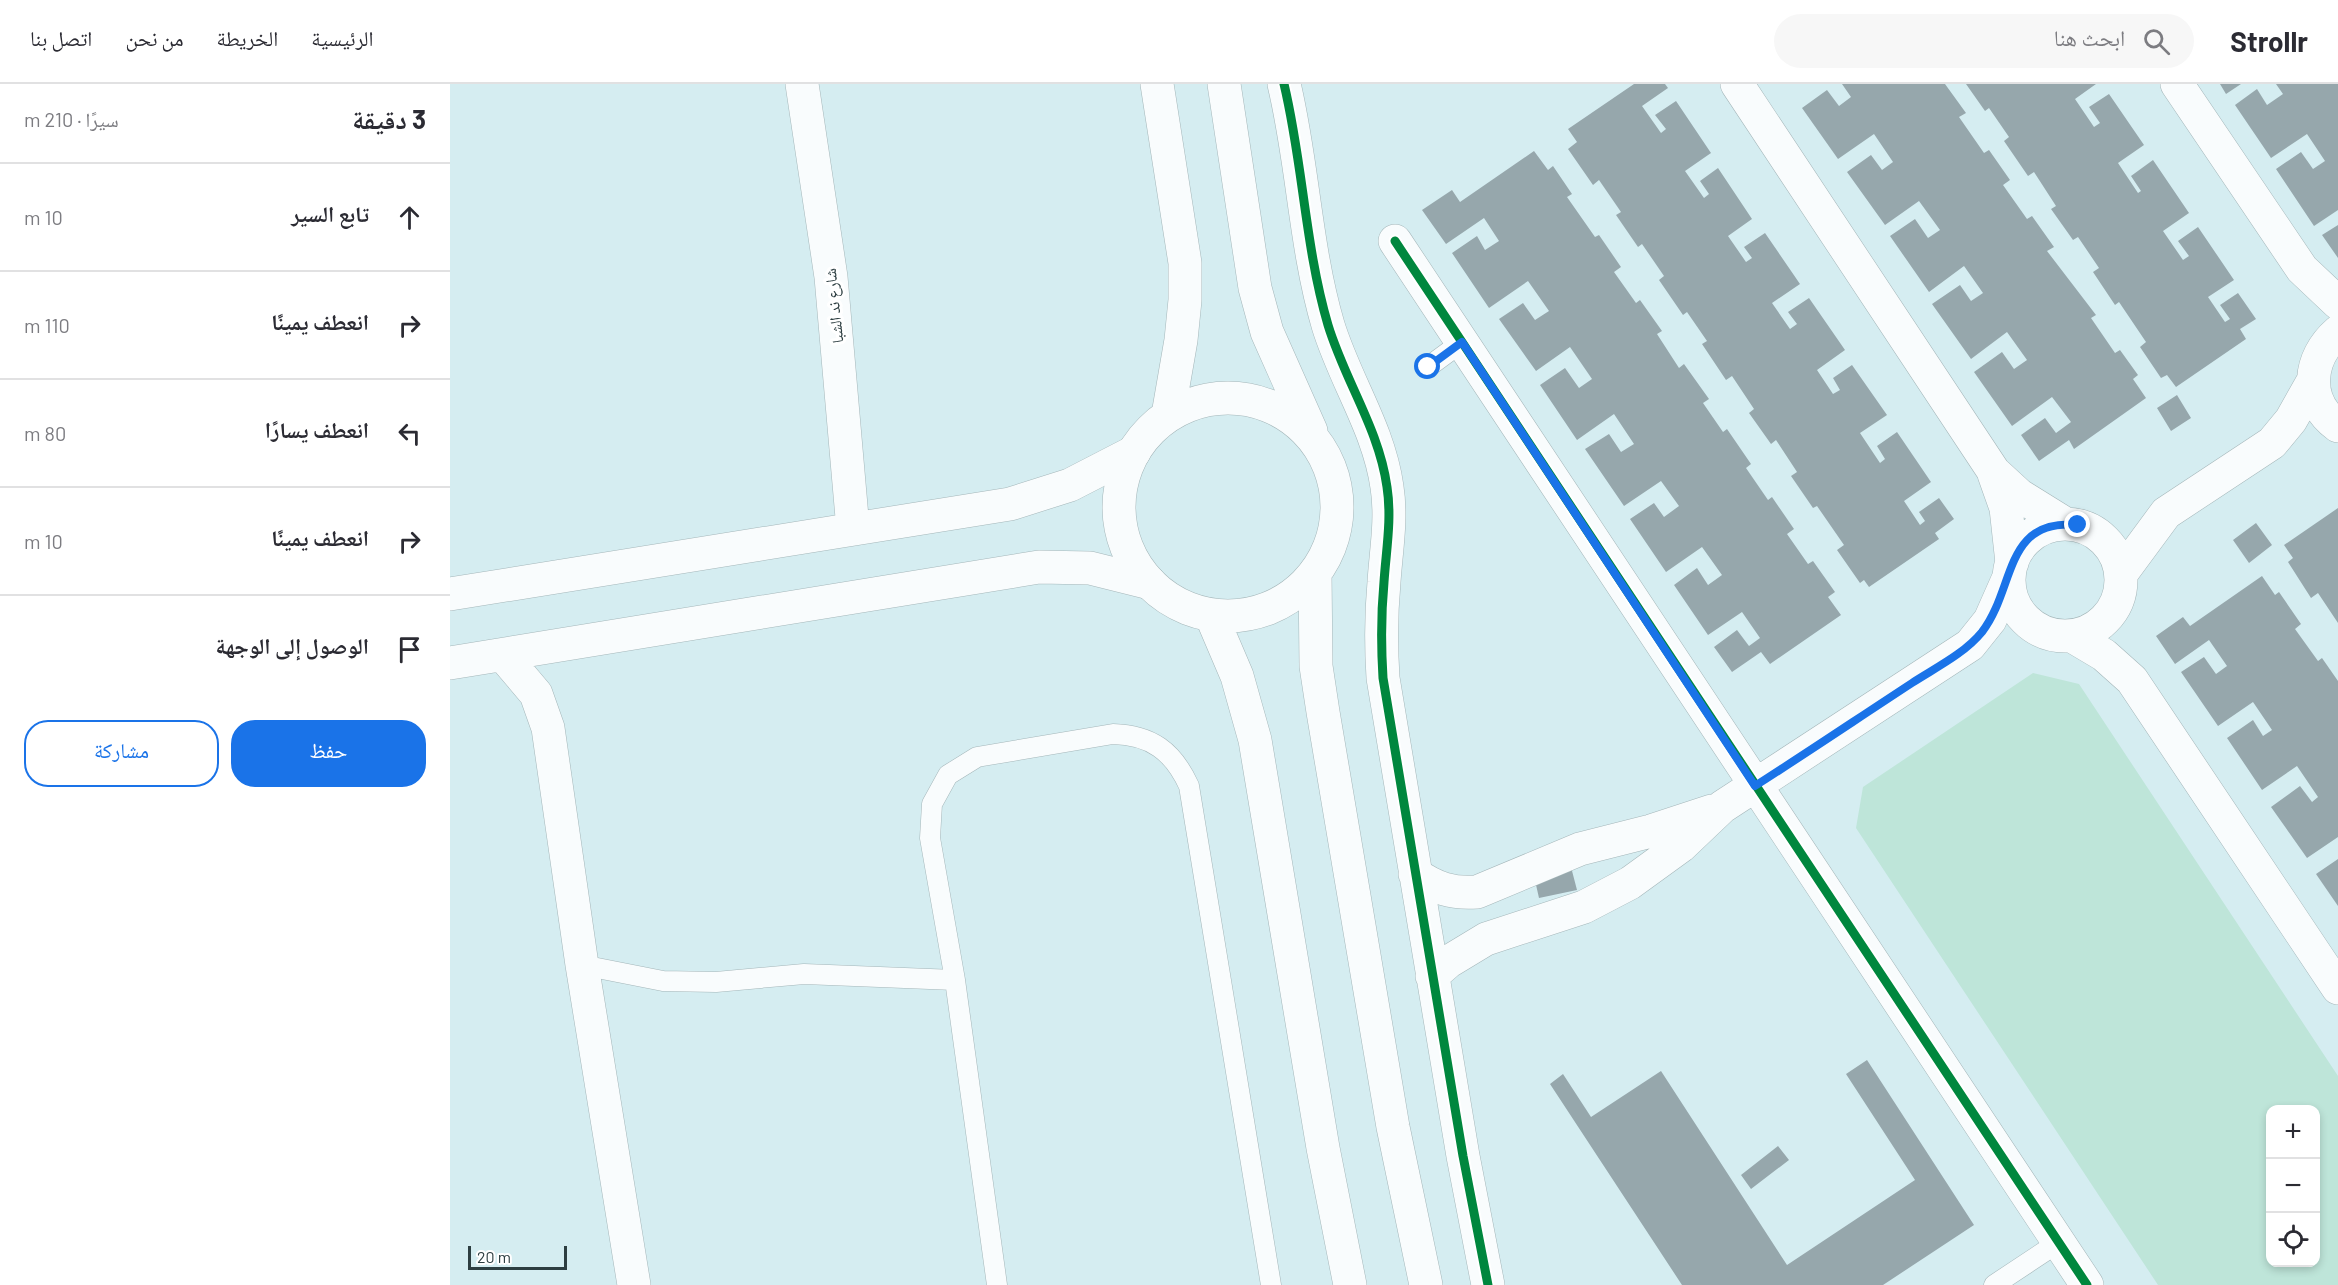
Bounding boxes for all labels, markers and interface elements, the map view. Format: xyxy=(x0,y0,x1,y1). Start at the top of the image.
search box xyxy=(1774,14,2194,68)
text: ابحث هنا xyxy=(2054,24,2125,50)
text: Strollr xyxy=(2230,24,2308,58)
text: اتصل بنا xyxy=(30,25,92,50)
text: من نحن xyxy=(125,25,183,50)
text: الخريطة xyxy=(216,25,278,50)
text: الرئيسية xyxy=(311,25,374,50)
icon: search xyxy=(2140,25,2173,58)
text: 3 دقيقة xyxy=(352,103,426,134)
text: سيرًا · 210 m xyxy=(24,107,119,131)
text: تابع السير xyxy=(291,200,369,226)
icon: ahead xyxy=(393,201,426,234)
text: 10 m xyxy=(24,205,63,229)
street label: شارع ند الشبا xyxy=(820,267,848,344)
text: انعطف يمينًا xyxy=(271,308,369,334)
icon: right xyxy=(393,309,426,342)
text: 110 m xyxy=(24,313,70,337)
route start xyxy=(1414,353,1440,379)
text: انعطف يسارًا xyxy=(265,416,369,442)
icon: left xyxy=(393,417,426,450)
text: 80 m xyxy=(24,421,66,445)
route end xyxy=(2064,511,2090,537)
text: انعطف يمينًا xyxy=(271,524,369,550)
icon: right xyxy=(393,525,426,558)
text: 10 m xyxy=(24,529,63,553)
text: الوصول إلى الوجهة xyxy=(216,632,369,658)
icon: arrive xyxy=(393,633,426,666)
button: مشاركة xyxy=(24,720,219,787)
button: حفظ xyxy=(231,720,426,787)
map controls xyxy=(2266,1105,2320,1267)
button: + xyxy=(2266,1105,2320,1159)
button: − xyxy=(2266,1159,2320,1213)
button: locate xyxy=(2266,1213,2320,1267)
scale bar xyxy=(468,1243,567,1270)
text: 20 m xyxy=(477,1247,511,1266)

